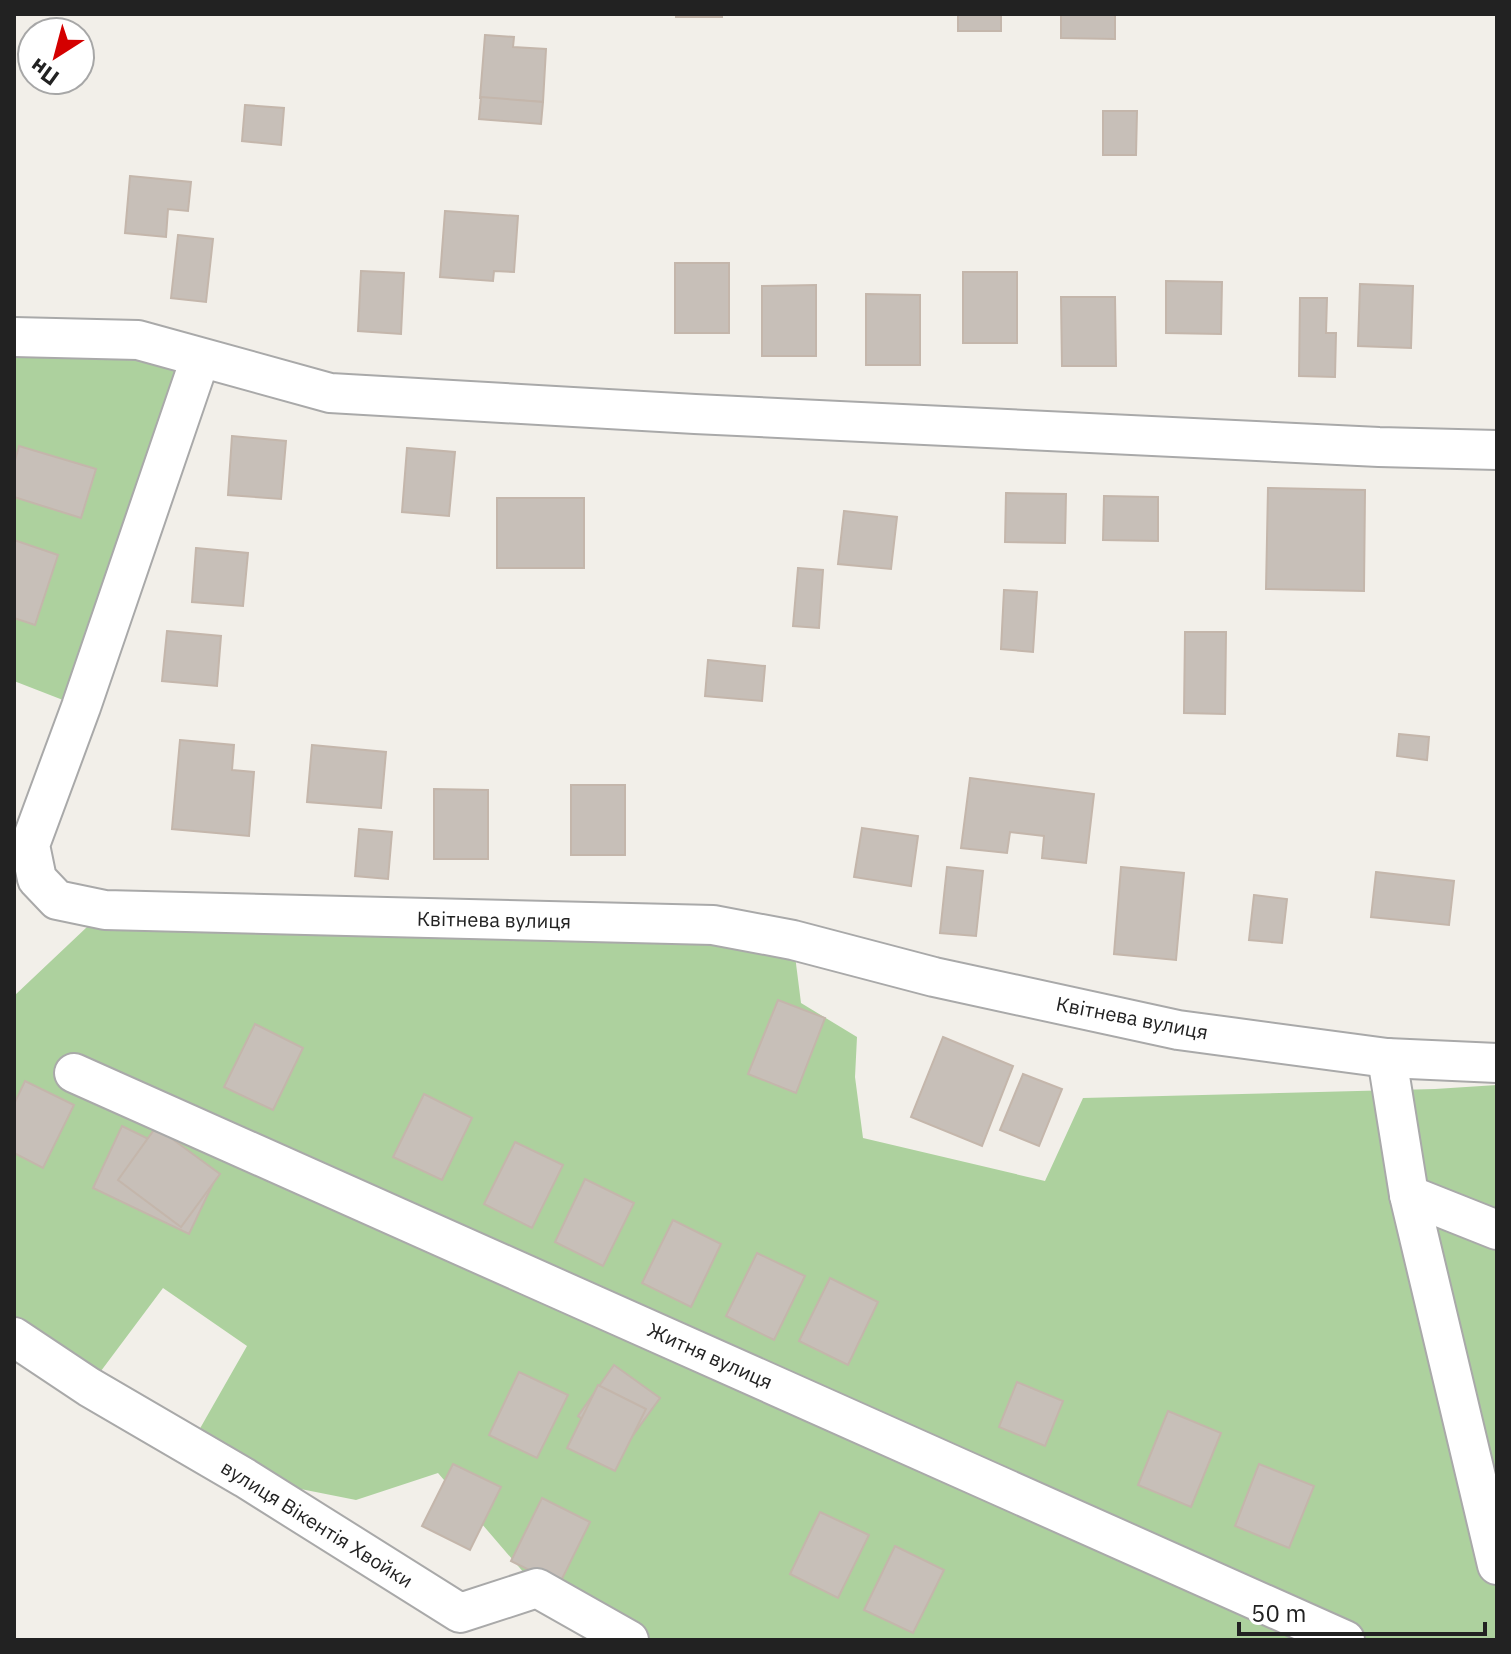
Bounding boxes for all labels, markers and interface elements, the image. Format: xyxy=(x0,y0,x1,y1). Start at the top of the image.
north arrow xyxy=(16,16,96,96)
text: Пн xyxy=(24,52,64,93)
street label: Квітнева вулиця xyxy=(417,905,571,934)
street label: Квітнева вулиця xyxy=(1054,990,1210,1045)
street label: Житня вулиця xyxy=(643,1316,777,1395)
street label: вулиця Вікентія Хвойки xyxy=(216,1453,418,1594)
scale bar xyxy=(1239,1586,1485,1636)
text: 50 m xyxy=(1251,1597,1306,1629)

